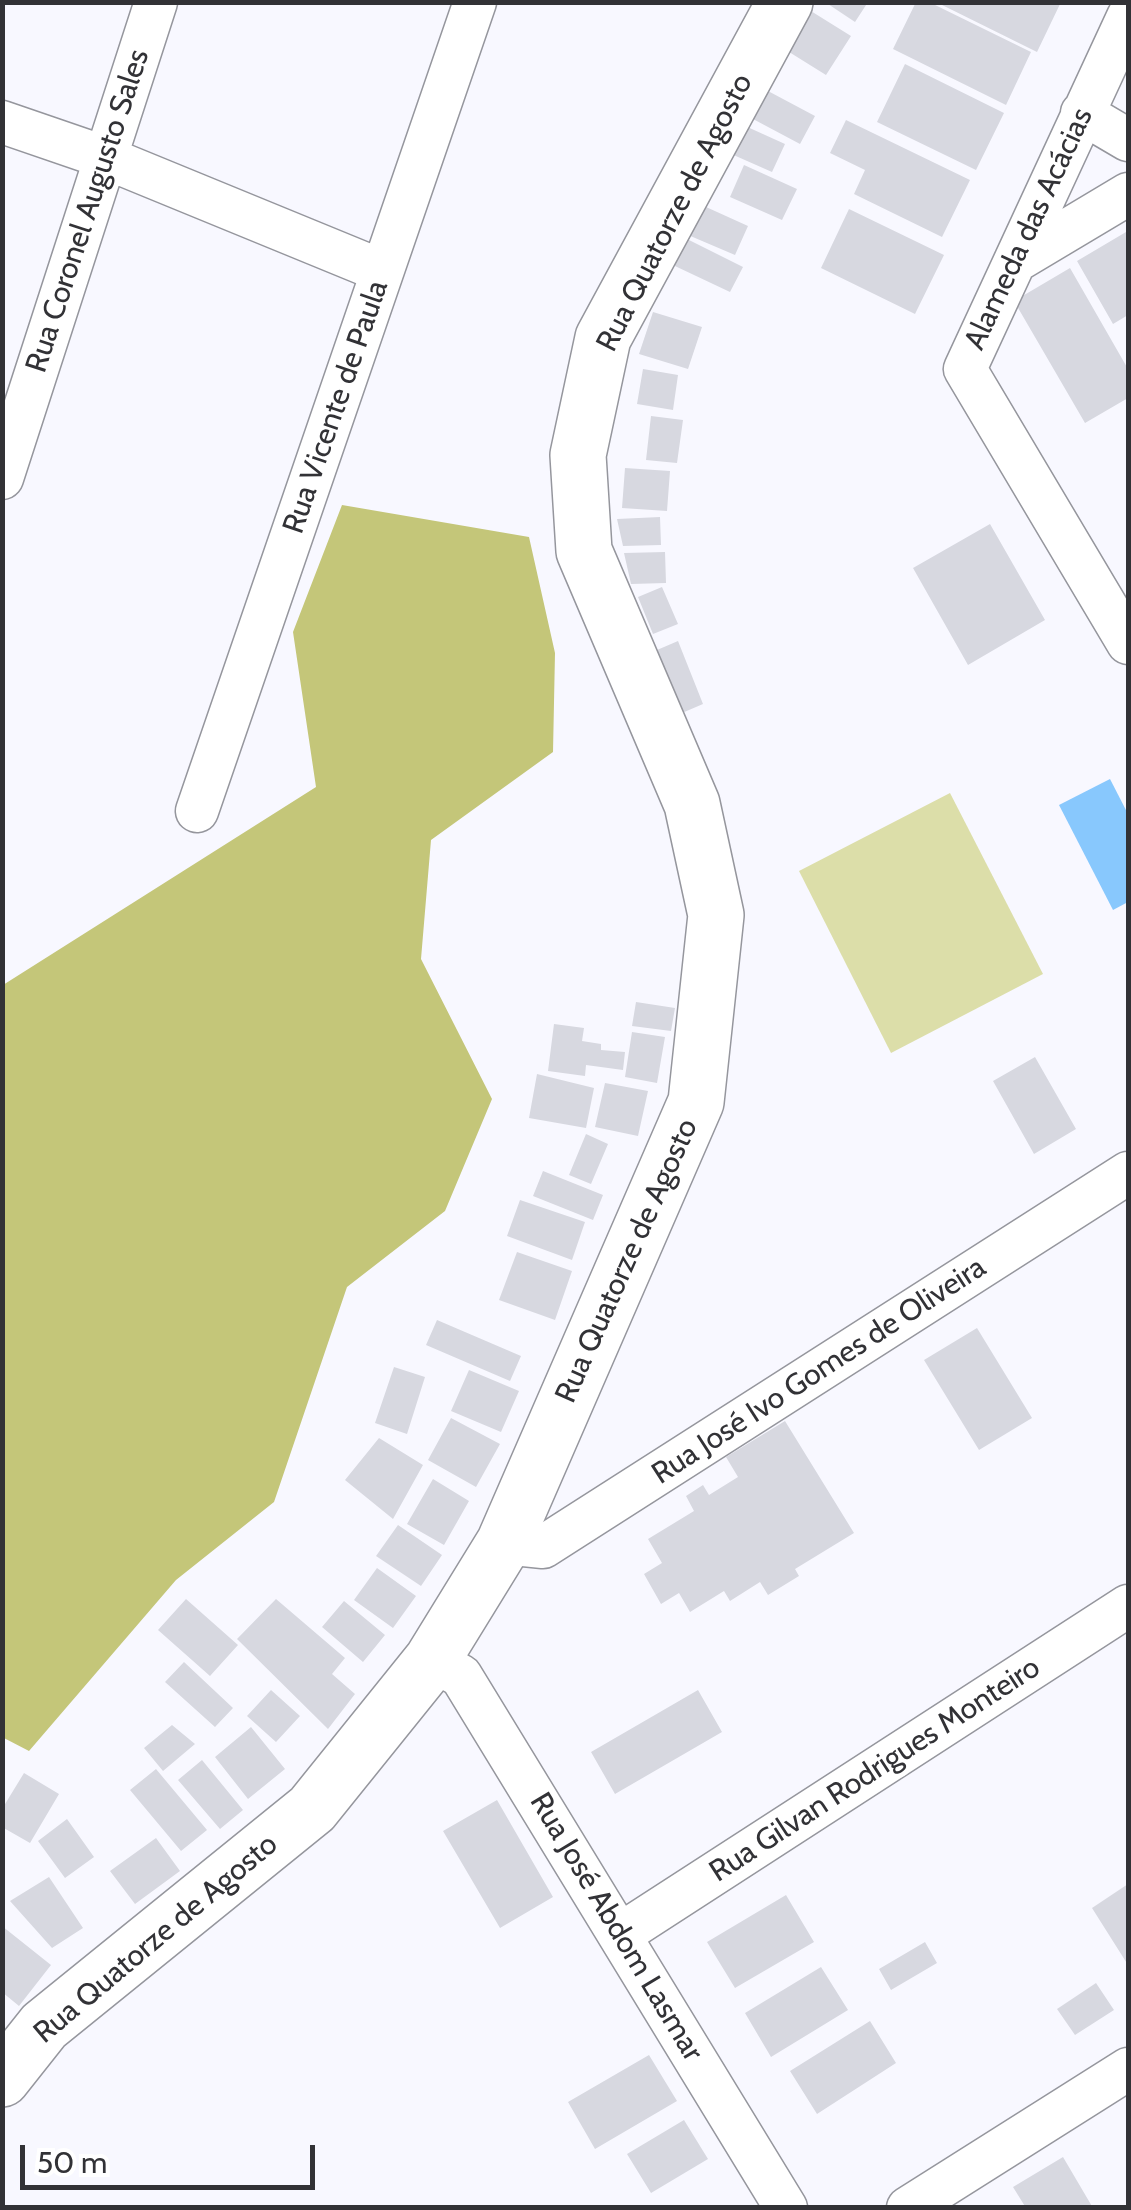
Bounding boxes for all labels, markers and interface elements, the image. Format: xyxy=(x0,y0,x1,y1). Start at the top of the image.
street label: Rua Coronel Augusto Sales xyxy=(19,45,157,377)
street label: Rua Quatorze de Agosto xyxy=(589,68,761,358)
street label: Alameda das Acácias xyxy=(957,102,1101,356)
street label: Rua Vicente de Paula xyxy=(276,276,396,538)
street label: Rua Quatorze de Agosto xyxy=(548,1114,706,1408)
street label: Rua José Ivo Gomes de Oliveira xyxy=(646,1250,992,1492)
street label: Rua Gilvan Rodrigues Monteiro xyxy=(703,1650,1047,1890)
street label: Rua José Abdom Lasmar xyxy=(522,1786,710,2068)
street label: Rua Quatorze de Agosto xyxy=(27,1827,285,2051)
scale bar xyxy=(25,2125,320,2187)
text: 50 m xyxy=(37,2144,107,2181)

